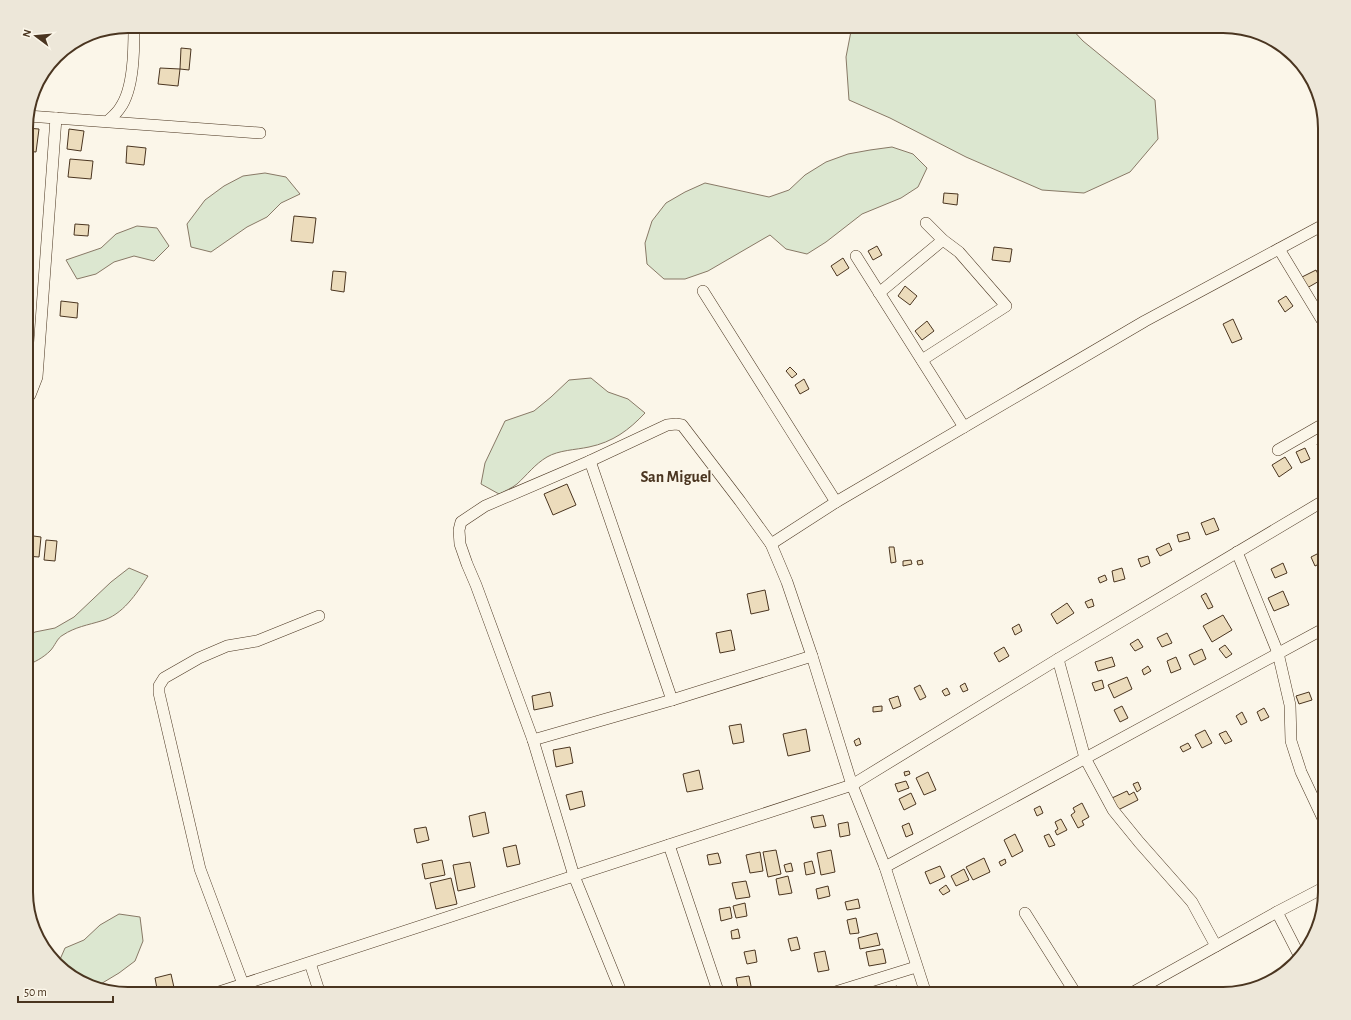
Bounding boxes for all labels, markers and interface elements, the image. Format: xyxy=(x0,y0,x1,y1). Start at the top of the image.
north arrow xyxy=(16,16,56,56)
text: N xyxy=(21,28,33,39)
district label: San Miguel xyxy=(640,469,712,485)
scale bar xyxy=(18,978,113,1004)
text: 50 m xyxy=(24,986,47,998)

